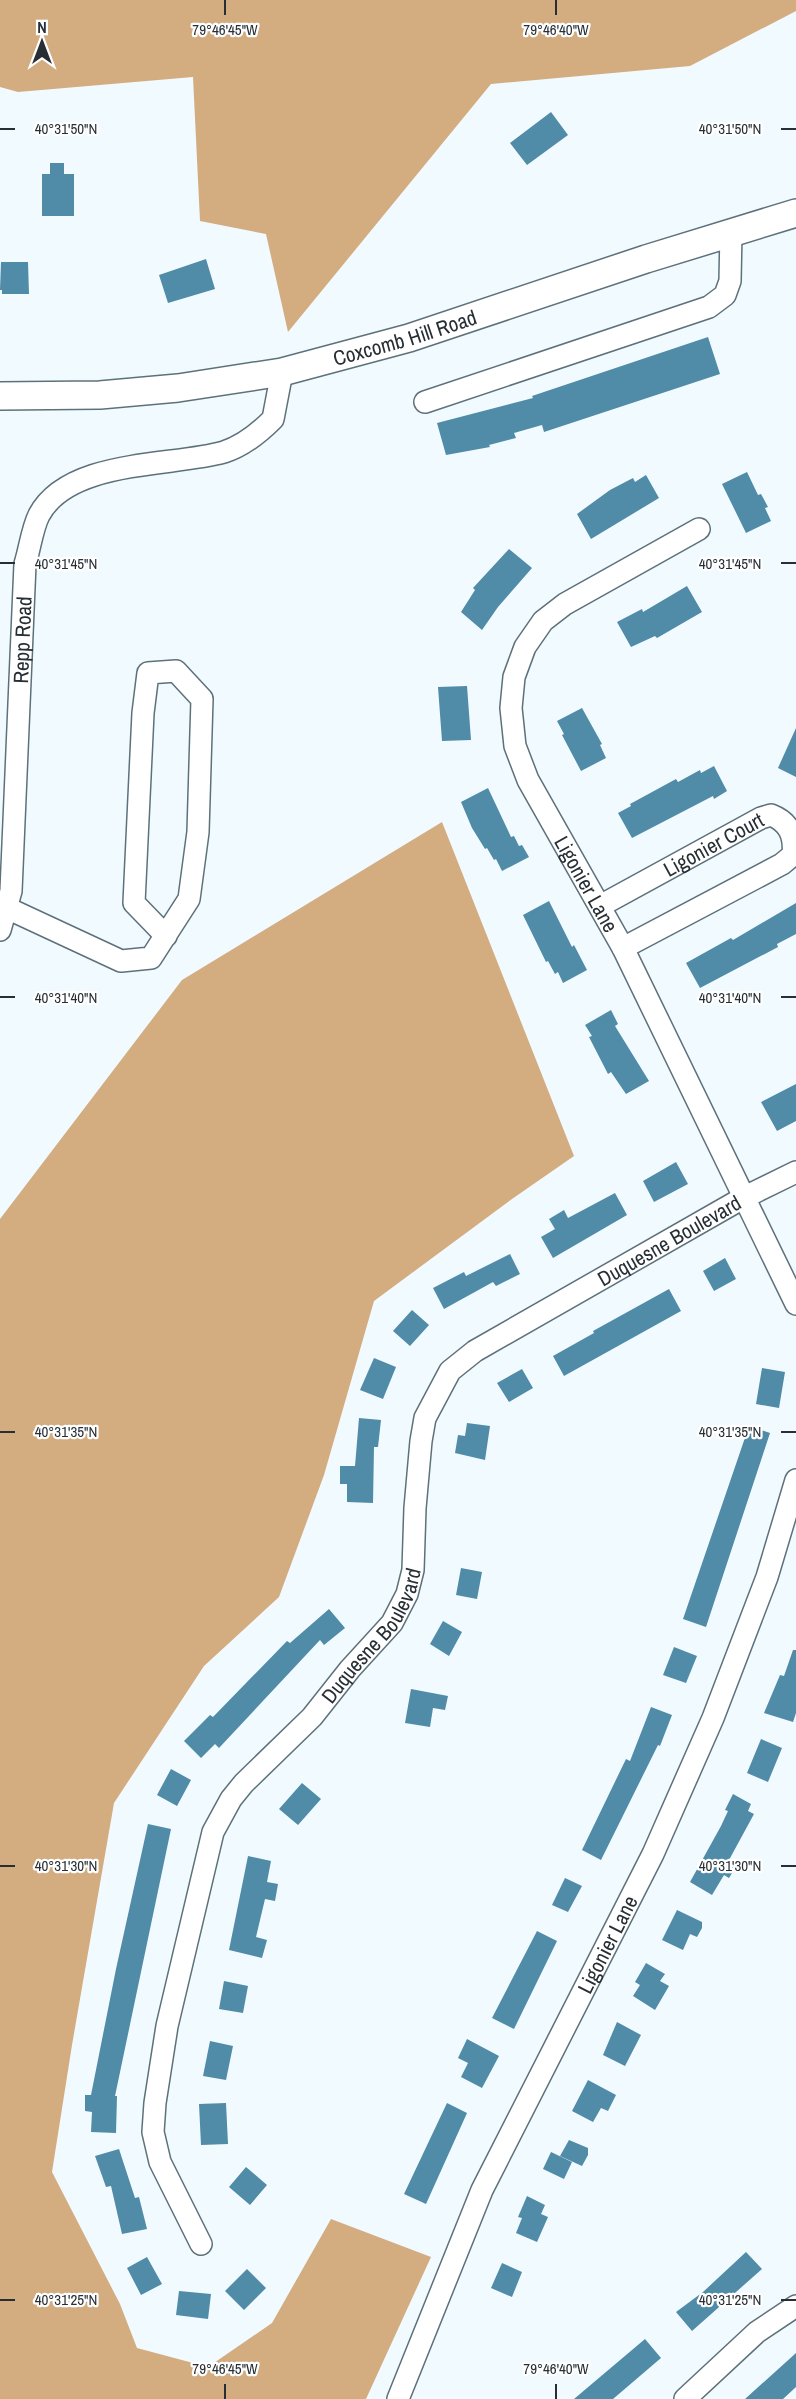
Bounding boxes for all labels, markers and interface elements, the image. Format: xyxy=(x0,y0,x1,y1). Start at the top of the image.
north arrow xyxy=(12,12,72,72)
text: N xyxy=(37,16,47,38)
text: 79°46'45"W xyxy=(192,19,258,40)
text: 79°46'40"W xyxy=(523,19,589,40)
text: 40°31'50"N xyxy=(35,118,97,139)
text: 40°31'50"N xyxy=(699,118,761,139)
street label: Coxcomb Hill Road xyxy=(330,302,480,372)
text: 40°31'45"N xyxy=(35,553,97,574)
text: 40°31'45"N xyxy=(699,553,761,574)
street label: Repp Road xyxy=(5,596,38,684)
street label: Ligonier Court xyxy=(658,805,769,883)
street label: Ligonier Lane xyxy=(548,830,626,937)
text: 40°31'40"N xyxy=(35,987,97,1008)
text: 40°31'40"N xyxy=(699,987,761,1008)
street label: Duquesne Boulevard xyxy=(592,1188,746,1293)
text: 40°31'35"N xyxy=(35,1421,97,1442)
text: 40°31'35"N xyxy=(699,1421,761,1442)
street label: Duquesne Boulevard xyxy=(314,1565,427,1709)
text: 40°31'30"N xyxy=(35,1855,97,1876)
text: 40°31'30"N xyxy=(699,1855,761,1876)
street label: Ligonier Lane xyxy=(570,1890,644,1998)
text: 40°31'25"N xyxy=(35,2289,97,2310)
text: 40°31'25"N xyxy=(699,2289,761,2310)
text: 79°46'45"W xyxy=(192,2358,258,2379)
text: 79°46'40"W xyxy=(523,2358,589,2379)

